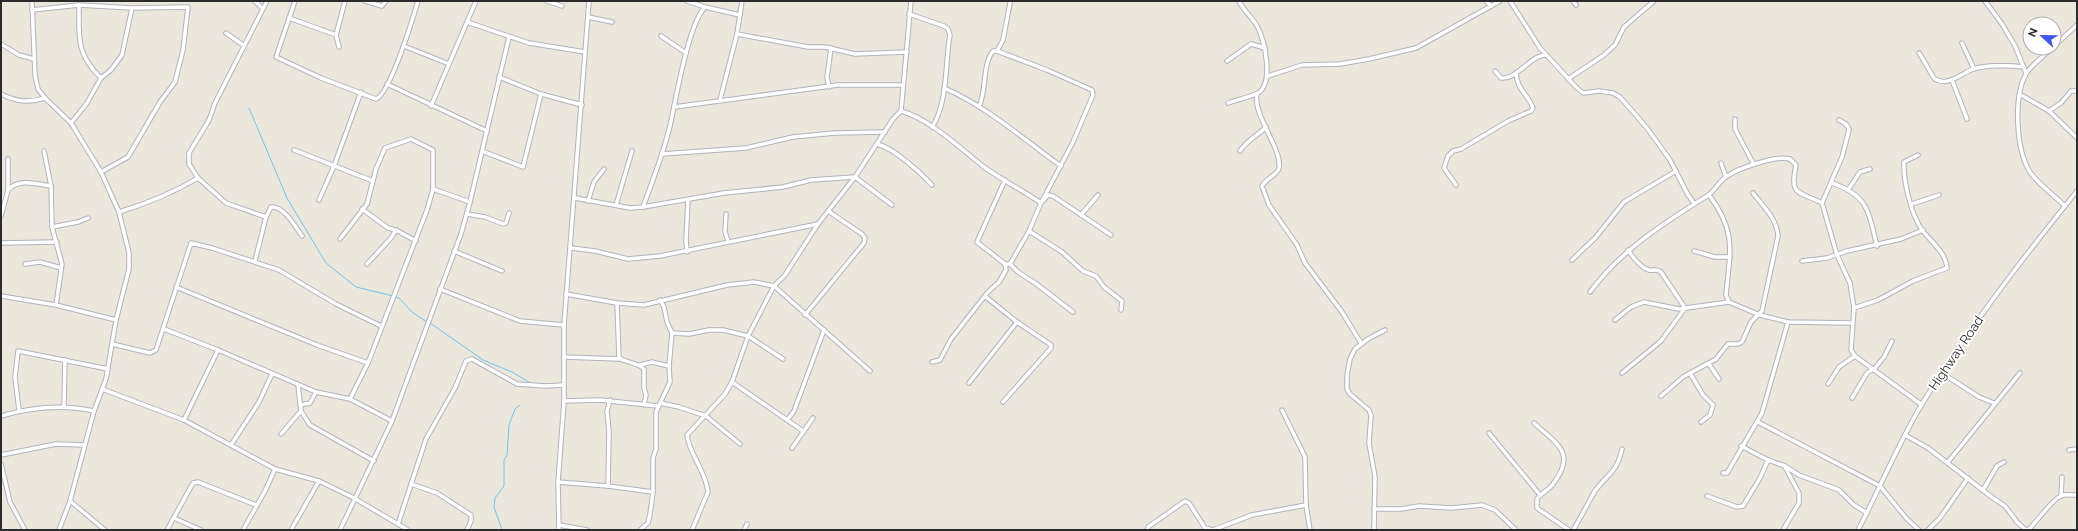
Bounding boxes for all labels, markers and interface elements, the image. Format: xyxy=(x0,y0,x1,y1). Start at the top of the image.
north arrow xyxy=(2022,16,2062,56)
text: N xyxy=(2026,26,2041,39)
street label: Highway Road xyxy=(1926,313,1986,393)

